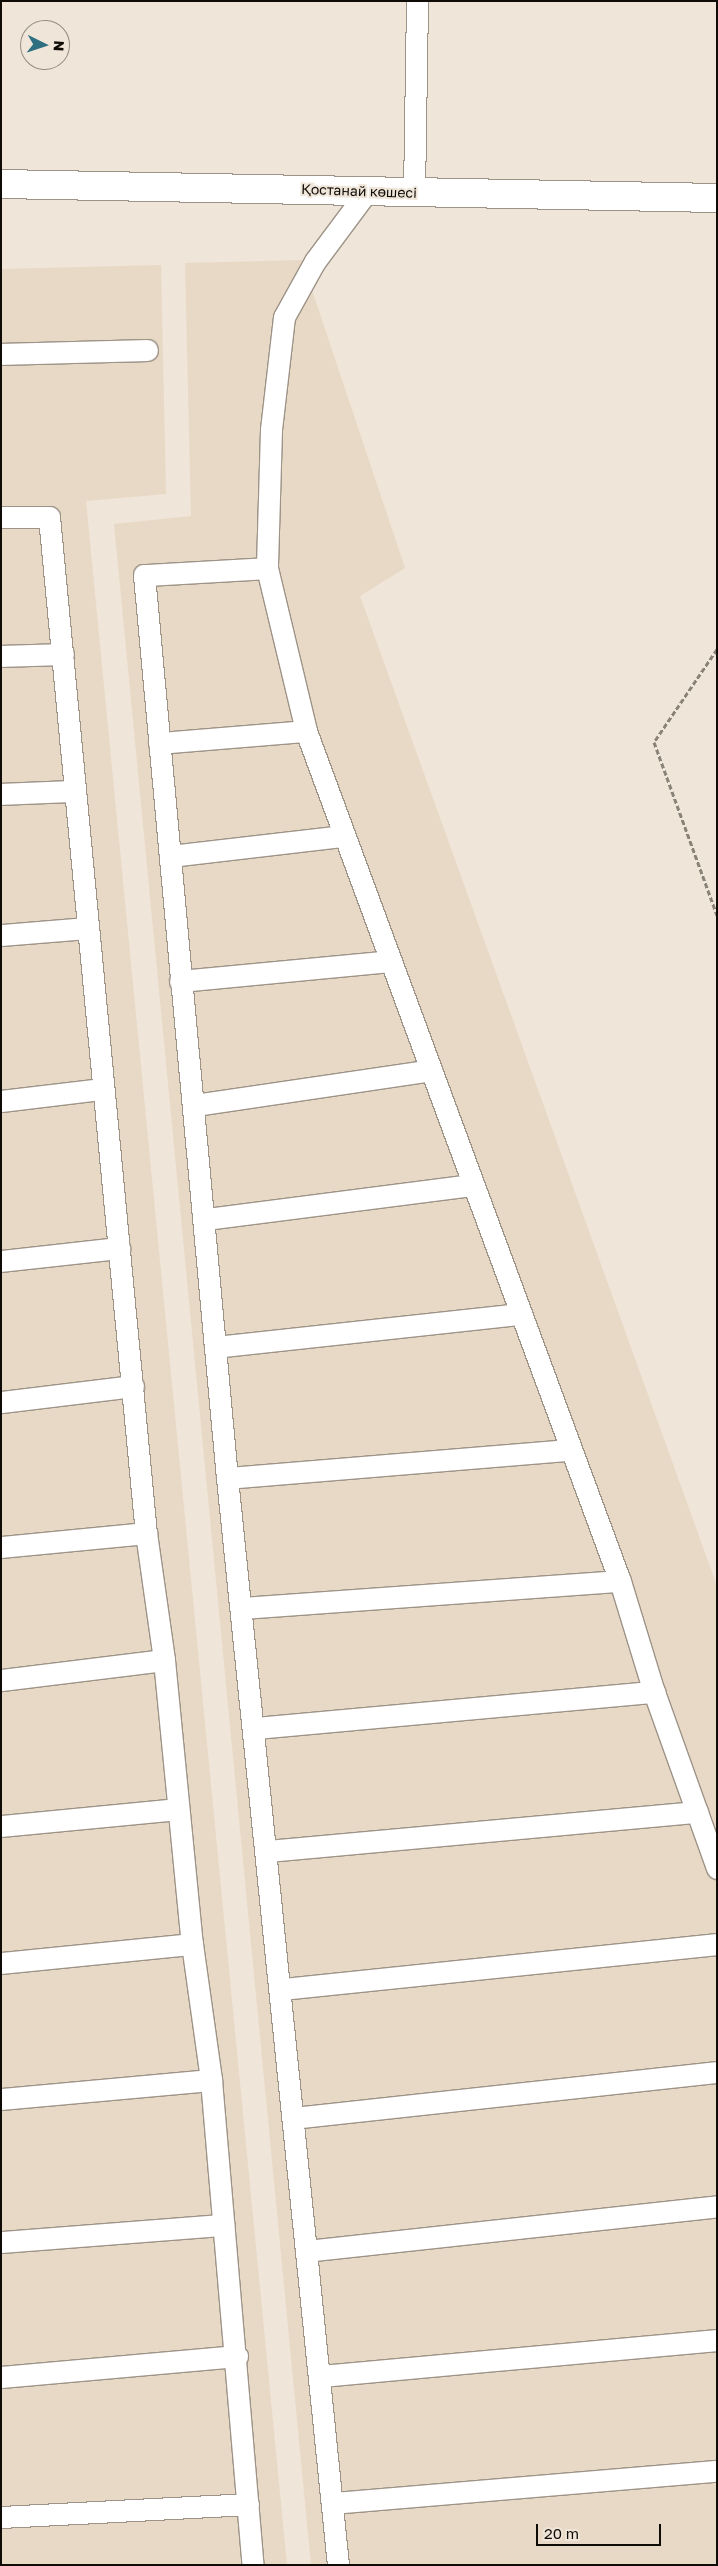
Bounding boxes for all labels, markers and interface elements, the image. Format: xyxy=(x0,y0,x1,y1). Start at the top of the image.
north arrow xyxy=(20,20,70,70)
text: N xyxy=(51,40,68,52)
street label: Қостанай көшесі xyxy=(301,181,417,201)
scale bar xyxy=(538,2514,663,2546)
text: 20 m xyxy=(544,2524,579,2542)

